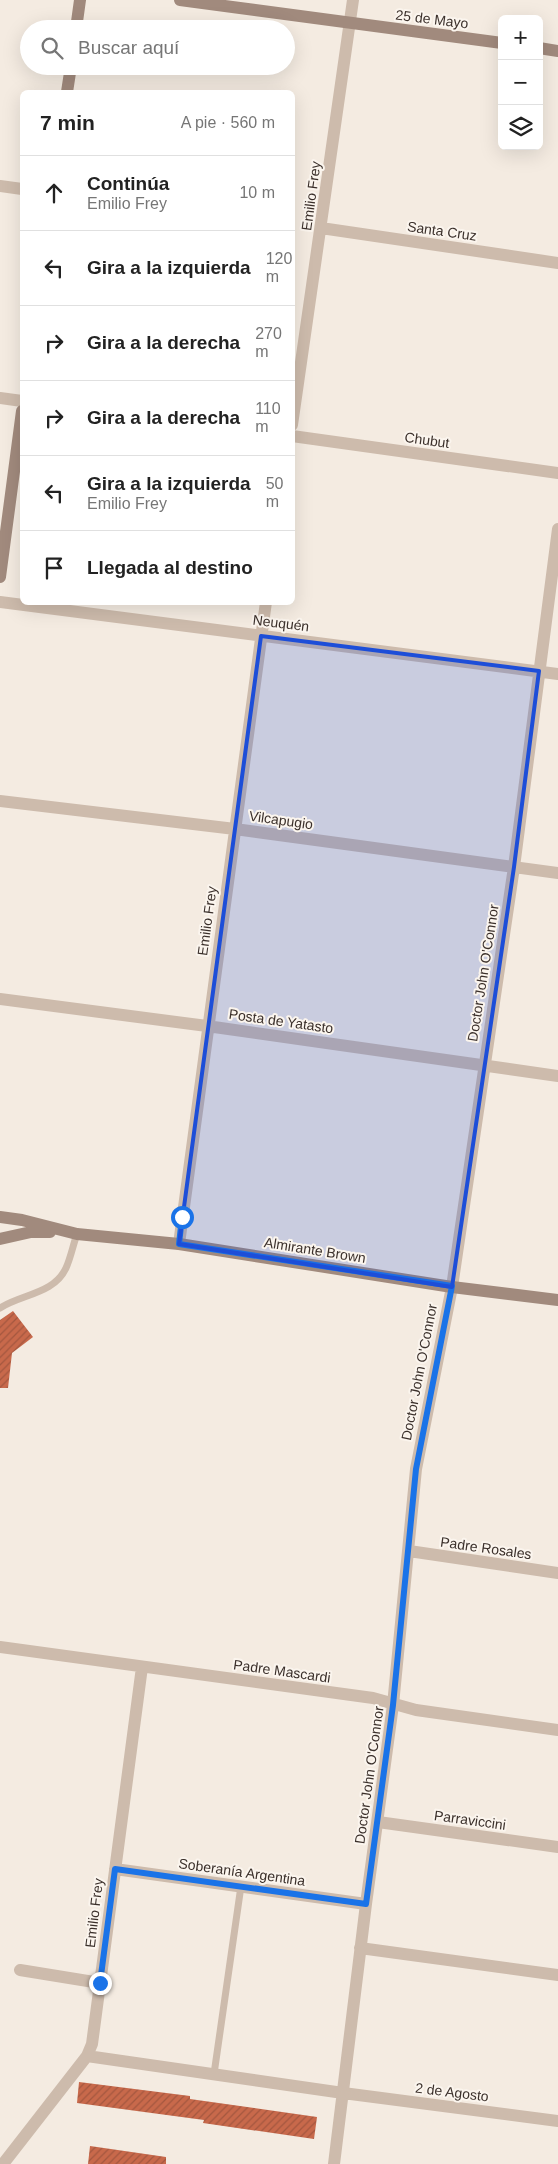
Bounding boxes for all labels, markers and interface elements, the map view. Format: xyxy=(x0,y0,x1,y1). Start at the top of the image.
street label: 25 de Mayo xyxy=(395,7,469,31)
map controls xyxy=(498,15,543,150)
button: + xyxy=(498,15,543,60)
search box xyxy=(20,20,295,75)
icon: search xyxy=(38,34,66,62)
text: Buscar aquí xyxy=(78,37,179,58)
button: − xyxy=(498,60,543,105)
button: layers xyxy=(498,105,543,150)
text: 7 min xyxy=(40,111,95,134)
text: A pie · 560 m xyxy=(181,114,275,131)
street label: Emilio Frey xyxy=(298,160,324,232)
text: Continúa xyxy=(87,173,169,194)
icon: ahead xyxy=(40,179,68,207)
text: 10 m xyxy=(239,184,275,201)
text: Emilio Frey xyxy=(87,195,167,212)
street label: Santa Cruz xyxy=(406,218,478,244)
text: 120 m xyxy=(266,250,292,285)
icon: left xyxy=(40,254,68,282)
text: Gira a la izquierda xyxy=(87,257,251,278)
text: 270 m xyxy=(255,325,282,360)
icon: right xyxy=(40,329,68,357)
text: Gira a la derecha xyxy=(87,332,240,353)
text: 110 m xyxy=(255,400,281,435)
icon: right xyxy=(40,404,68,432)
text: Gira a la derecha xyxy=(87,407,240,428)
street label: Chubut xyxy=(404,429,451,451)
text: Gira a la izquierda xyxy=(87,473,251,494)
text: 50 m xyxy=(266,475,283,510)
icon: left xyxy=(40,479,68,507)
text: Emilio Frey xyxy=(87,495,167,512)
icon: arrive xyxy=(40,554,68,582)
text: Llegada al destino xyxy=(87,557,253,578)
street label: Neuquén xyxy=(252,612,310,634)
street label: Vilcapugio xyxy=(248,808,314,832)
street label: Emilio Frey xyxy=(194,885,220,957)
street label: Doctor John O'Connor xyxy=(464,903,502,1043)
street label: Posta de Yatasto xyxy=(228,1006,334,1036)
route start xyxy=(171,1206,194,1229)
street label: Almirante Brown xyxy=(263,1234,367,1266)
street label: Doctor John O'Connor xyxy=(398,1302,440,1442)
street label: Padre Rosales xyxy=(439,1534,533,1562)
street label: Padre Mascardi xyxy=(232,1656,332,1686)
street label: Doctor John O'Connor xyxy=(351,1705,387,1845)
street label: Parraviccini xyxy=(433,1807,507,1833)
street label: Soberanía Argentina xyxy=(178,1855,307,1889)
street label: Emilio Frey xyxy=(82,1877,106,1949)
route end xyxy=(89,1972,112,1995)
street label: 2 de Agosto xyxy=(414,2080,490,2104)

